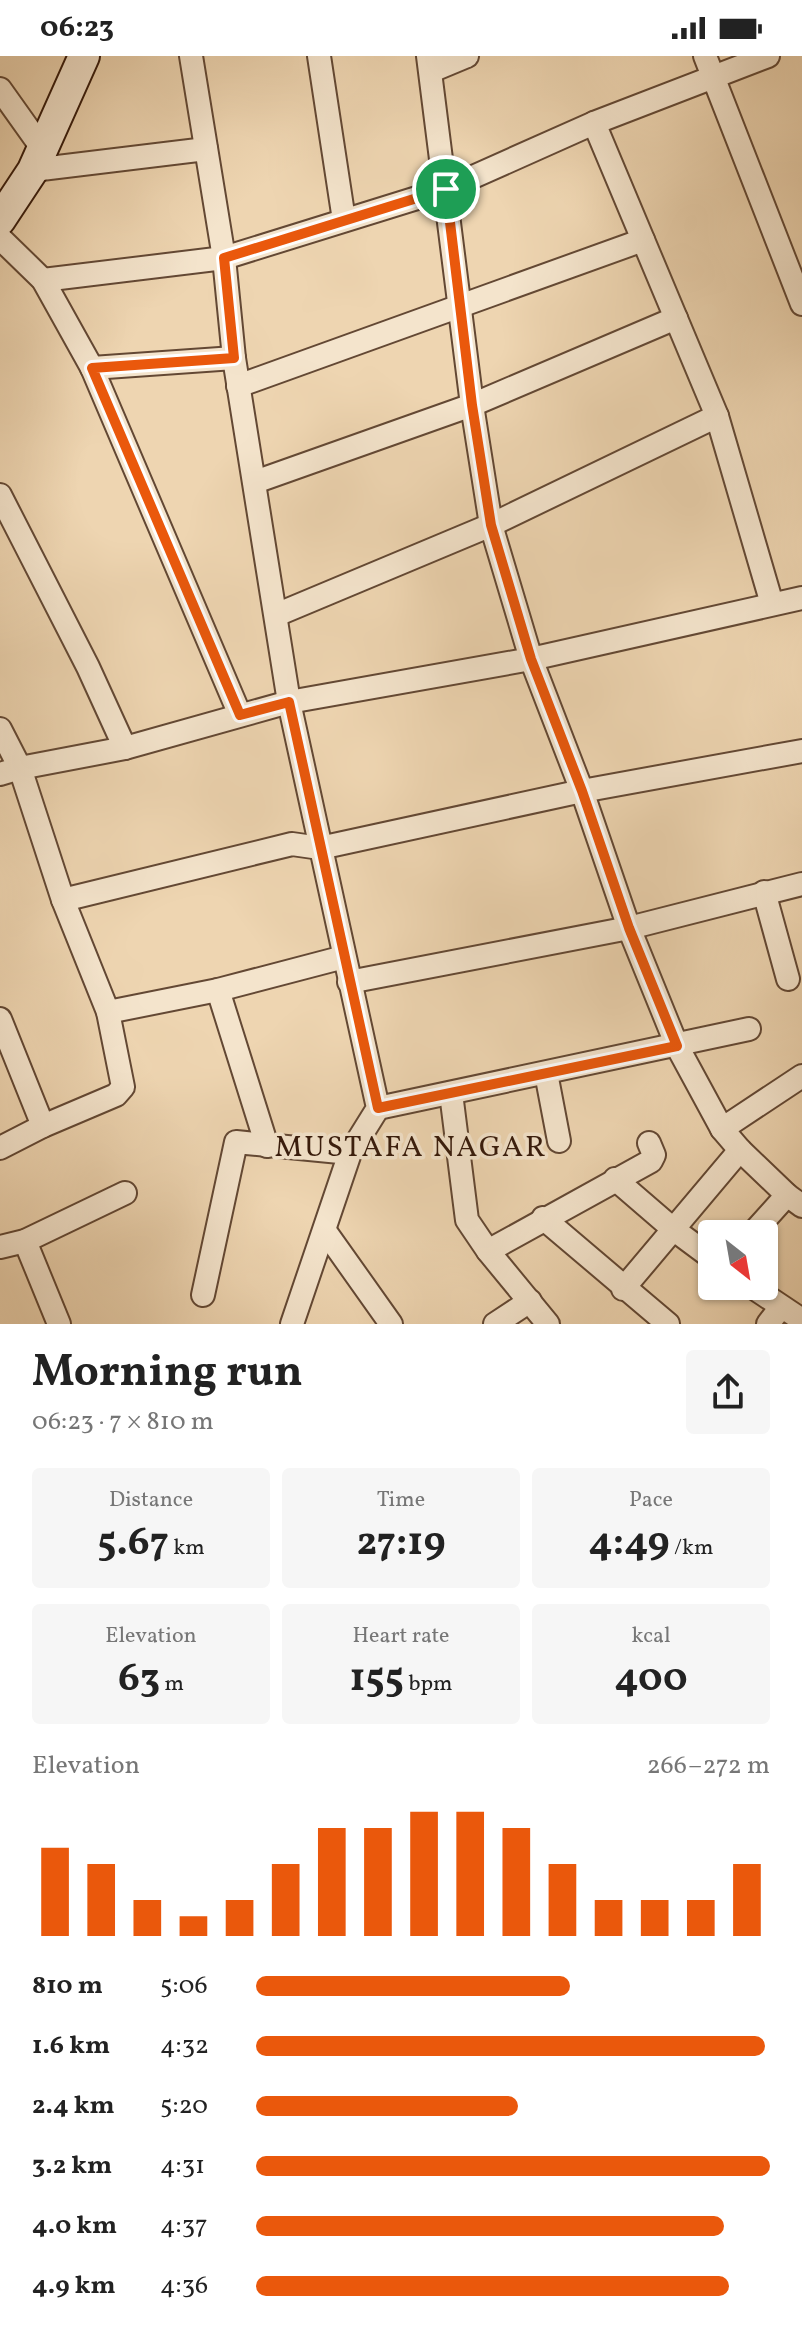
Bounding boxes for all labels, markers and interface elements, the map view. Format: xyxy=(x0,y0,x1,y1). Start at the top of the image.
text: 06:23 xyxy=(40,7,114,49)
pin xyxy=(412,155,480,223)
icon: arrive xyxy=(424,167,468,211)
district label: MUSTAFA NAGAR xyxy=(274,1127,548,1169)
north arrow xyxy=(698,1220,778,1300)
map controls xyxy=(698,1220,778,1300)
text: Morning run xyxy=(32,1343,303,1404)
button: share xyxy=(686,1350,770,1434)
text: 06:23 · 7 × 810 m xyxy=(32,1404,214,1440)
text: Distance xyxy=(109,1485,193,1516)
text: Time xyxy=(377,1485,425,1516)
text: Pace xyxy=(629,1485,673,1516)
text: 5.67 xyxy=(97,1516,169,1572)
text: 27:19 xyxy=(357,1516,445,1572)
text: 4:49 xyxy=(589,1516,670,1572)
text: km xyxy=(169,1533,205,1564)
text: /km xyxy=(670,1533,713,1564)
text: Elevation xyxy=(105,1621,197,1652)
text: Heart rate xyxy=(352,1621,450,1652)
text: kcal xyxy=(631,1621,671,1652)
text: 63 xyxy=(118,1652,160,1708)
text: 155 xyxy=(349,1652,404,1708)
text: 400 xyxy=(614,1652,688,1708)
text: m xyxy=(160,1669,184,1700)
text: bpm xyxy=(404,1669,453,1700)
text: Elevation xyxy=(32,1748,140,1784)
text: 266–272 m xyxy=(647,1748,770,1784)
text: 810 m xyxy=(32,1968,103,2004)
text: 5:06 xyxy=(160,1968,208,2004)
text: 1.6 km xyxy=(32,2028,110,2064)
text: 4:32 xyxy=(160,2028,209,2064)
text: 2.4 km xyxy=(32,2088,115,2124)
text: 5:20 xyxy=(160,2088,208,2124)
text: 3.2 km xyxy=(32,2148,112,2184)
text: 4:31 xyxy=(160,2148,205,2184)
text: 4.0 km xyxy=(32,2208,117,2244)
text: 4:37 xyxy=(160,2208,208,2244)
text: 4.9 km xyxy=(32,2268,116,2304)
text: 4:36 xyxy=(160,2268,208,2304)

